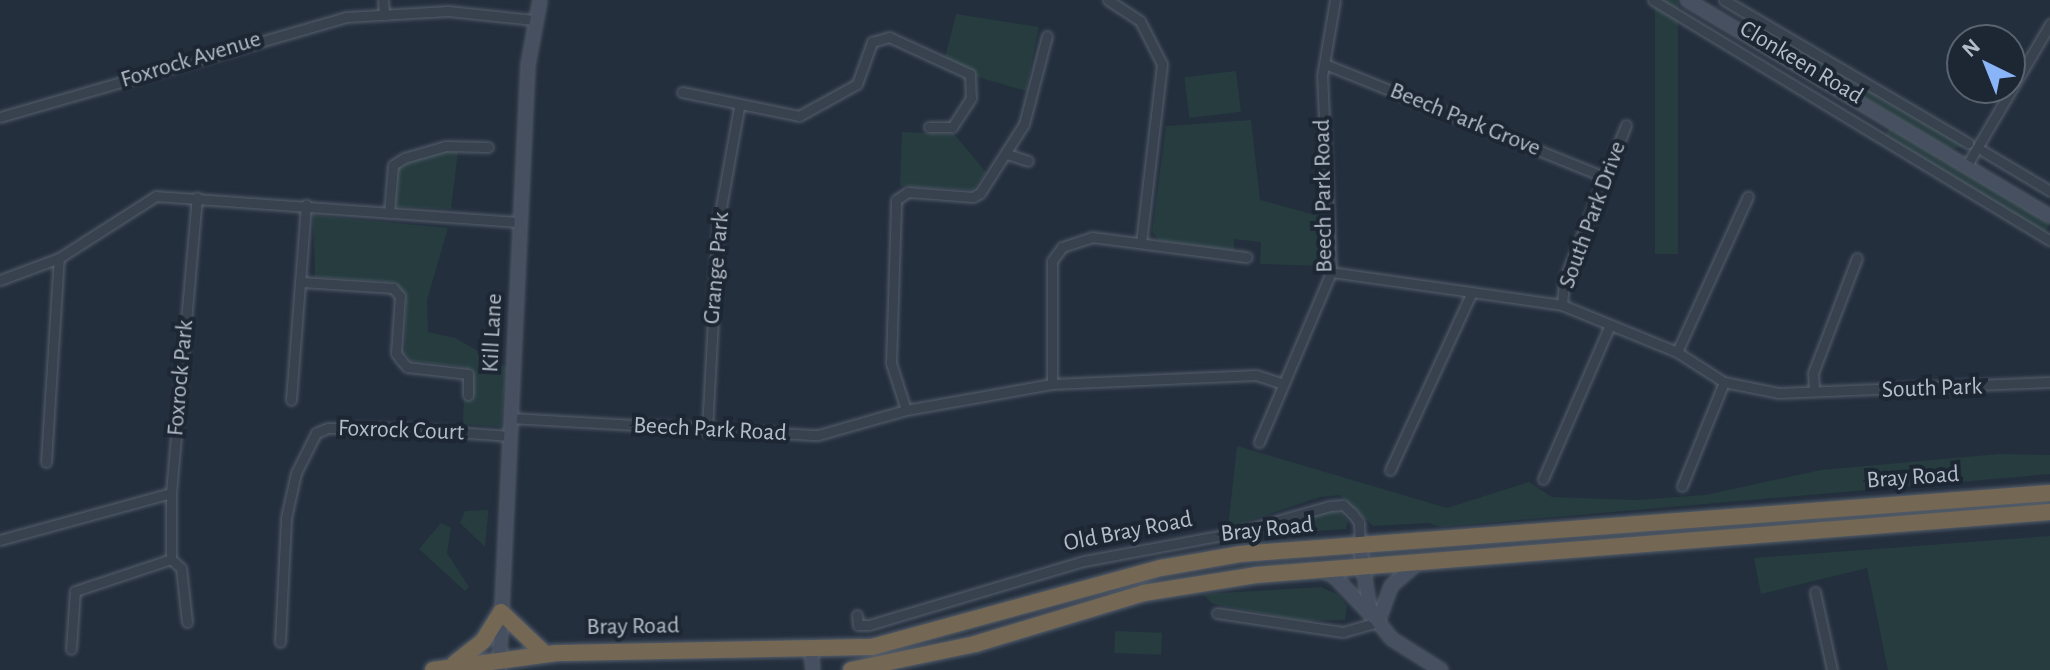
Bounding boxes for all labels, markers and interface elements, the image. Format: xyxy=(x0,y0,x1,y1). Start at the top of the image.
street label: Clonkeen Road xyxy=(1734,15,1868,111)
north arrow xyxy=(1946,24,2026,104)
street label: Foxrock Avenue xyxy=(117,25,265,95)
text: N xyxy=(1958,35,1984,61)
street label: Beech Park Grove xyxy=(1386,77,1544,163)
street label: Beech Park Road xyxy=(1308,119,1340,273)
street label: South Park Drive xyxy=(1553,138,1633,292)
street label: Grange Park xyxy=(698,211,736,325)
street label: Kill Lane xyxy=(477,293,509,373)
street label: Foxrock Park xyxy=(162,319,200,437)
street label: South Park xyxy=(1881,373,1983,405)
street label: Beech Park Road xyxy=(633,412,787,448)
street label: Foxrock Court xyxy=(337,414,465,448)
street label: Bray Road xyxy=(1866,460,1960,496)
street label: Old Bray Road xyxy=(1061,505,1195,559)
street label: Bray Road xyxy=(1219,511,1315,549)
street label: Bray Road xyxy=(586,612,680,642)

